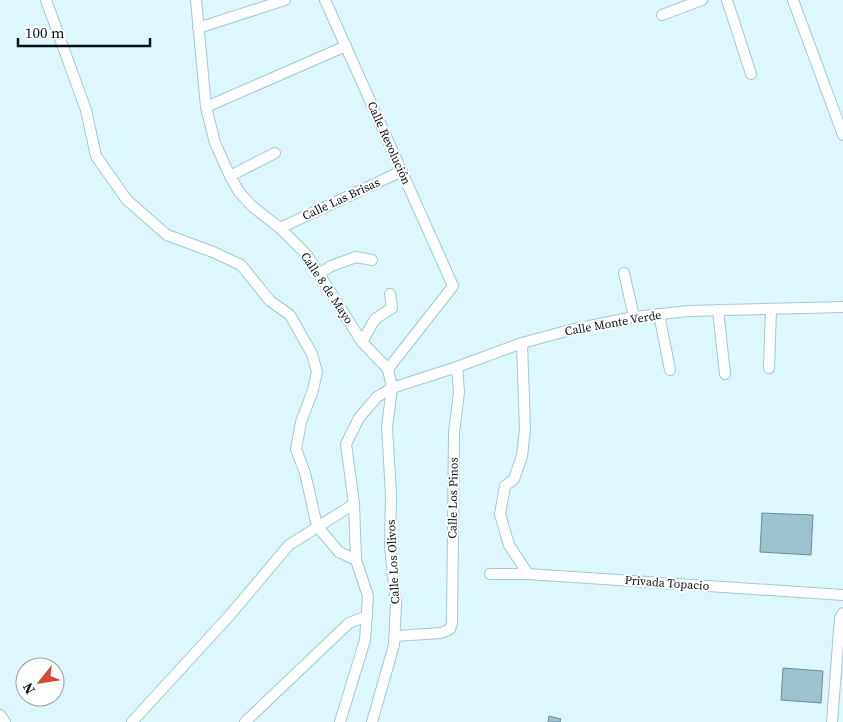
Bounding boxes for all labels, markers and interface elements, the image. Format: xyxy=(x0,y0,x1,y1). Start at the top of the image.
scale bar xyxy=(18,15,150,47)
text: 100 m xyxy=(25,22,65,43)
street label: Calle Revolución xyxy=(364,99,414,187)
street label: Calle Las Brisas xyxy=(300,174,382,224)
street label: Calle 8 de Mayo xyxy=(297,249,357,327)
street label: Calle Monte Verde xyxy=(563,307,663,339)
street label: Calle Los Pinos xyxy=(444,457,462,539)
street label: Calle Los Olivos xyxy=(383,519,403,605)
street label: Privada Topacio xyxy=(624,572,710,594)
north arrow xyxy=(15,657,65,707)
text: N xyxy=(18,679,40,698)

